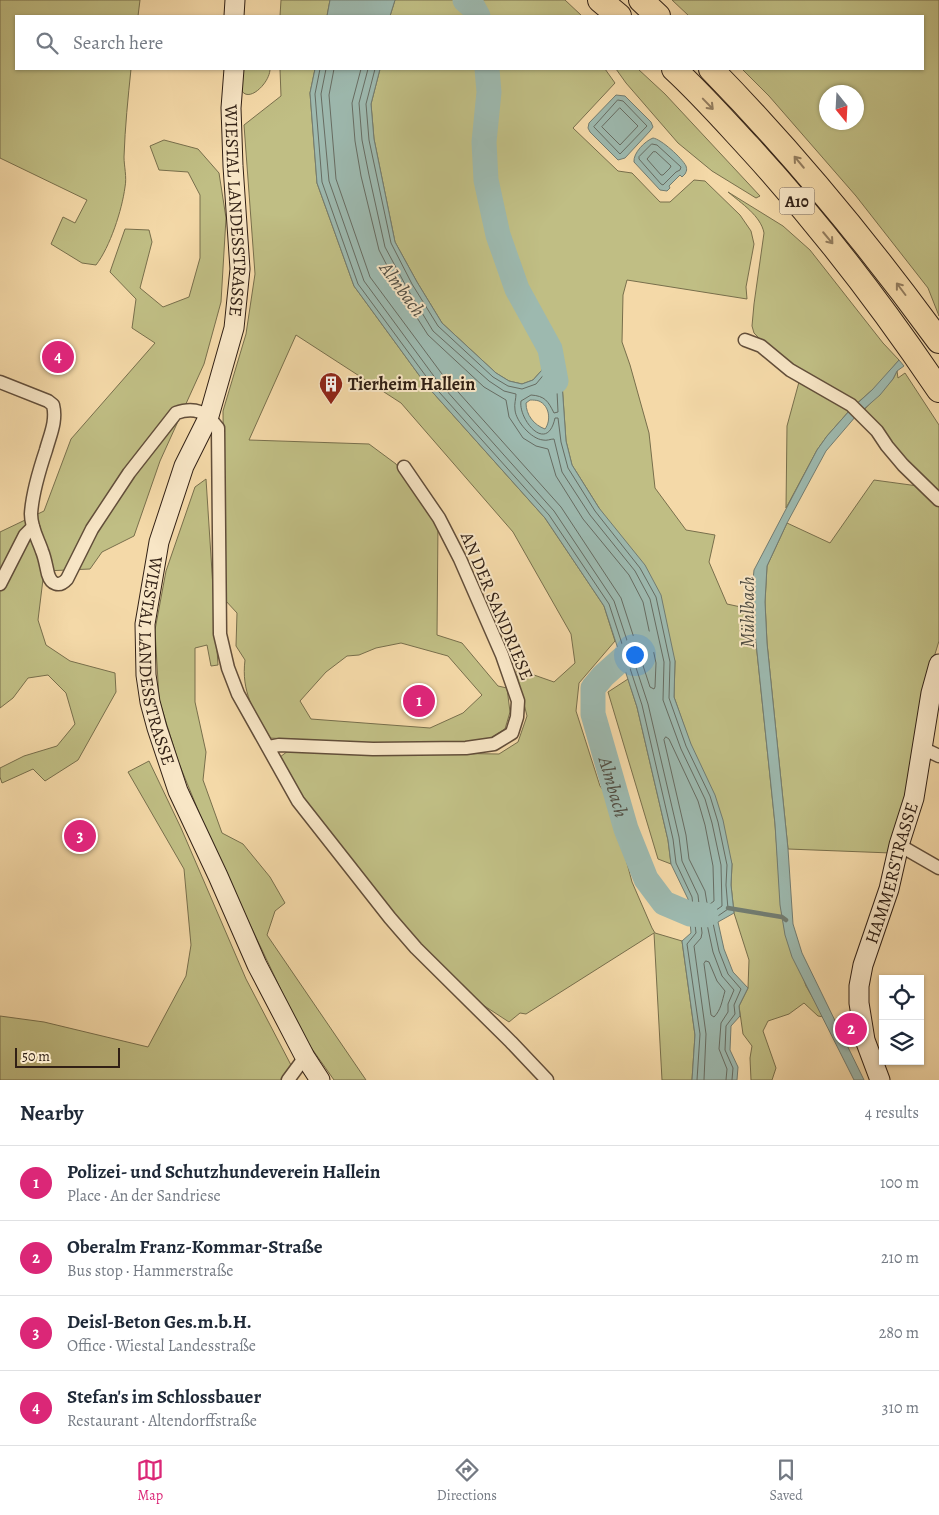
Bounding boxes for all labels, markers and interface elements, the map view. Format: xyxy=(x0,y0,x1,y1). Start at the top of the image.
search box xyxy=(15,15,924,70)
icon: search xyxy=(33,29,61,57)
text: Search here xyxy=(73,30,163,56)
north arrow xyxy=(819,85,864,130)
one-way arrow xyxy=(702,97,714,110)
street label: WIESTAL LANDESSTRASSE xyxy=(219,103,252,318)
one-way arrow xyxy=(793,156,804,169)
road number: A10 xyxy=(780,188,814,215)
one-way arrow xyxy=(822,232,833,245)
water label: Almbach xyxy=(373,256,431,322)
one-way arrow xyxy=(895,283,906,296)
pin: 4 xyxy=(42,338,74,376)
building icon: Tierheim Hallein xyxy=(318,371,344,405)
place label: Tierheim Hallein xyxy=(348,372,475,396)
street label: AN DER SANDRIESE xyxy=(455,527,539,684)
street label: WIESTAL LANDESSTRASSE xyxy=(132,553,181,769)
water label: Mühlbach xyxy=(735,576,761,648)
your location xyxy=(622,642,648,668)
pin: 1 xyxy=(403,682,435,720)
water label: Almbach xyxy=(592,753,634,821)
street label: HAMMERSTRASSE xyxy=(859,799,924,947)
pin: 3 xyxy=(64,817,96,855)
map controls xyxy=(879,975,924,1065)
button: locate xyxy=(879,975,924,1020)
pin: 2 xyxy=(835,1010,867,1048)
button: layers xyxy=(879,1020,924,1065)
scale bar xyxy=(15,1045,120,1068)
text: 50 m xyxy=(22,1047,50,1066)
text: Nearby xyxy=(20,1099,83,1127)
text: 4 results xyxy=(865,1102,919,1124)
text: Polizei- und Schutzhundeverein Hallein xyxy=(67,1159,380,1185)
text: 1 xyxy=(33,1172,39,1194)
text: 100 m xyxy=(880,1172,919,1194)
text: Place · An der Sandriese xyxy=(67,1185,221,1207)
text: Oberalm Franz-Kommar-Straße xyxy=(67,1234,322,1260)
text: 2 xyxy=(32,1247,40,1269)
text: 210 m xyxy=(881,1247,919,1269)
text: Bus stop · Hammerstraße xyxy=(67,1260,233,1282)
text: Deisl-Beton Ges.m.b.H. xyxy=(67,1309,252,1335)
text: 3 xyxy=(33,1322,39,1344)
text: 280 m xyxy=(879,1322,919,1344)
text: Office · Wiestal Landesstraße xyxy=(67,1335,256,1357)
text: Stefan's im Schlossbauer xyxy=(67,1384,261,1410)
text: 4 xyxy=(32,1397,40,1419)
text: 310 m xyxy=(882,1397,919,1419)
text: Restaurant · Altendorffstraße xyxy=(67,1410,257,1432)
tab: Map xyxy=(136,1456,164,1505)
tab: Directions xyxy=(437,1456,497,1505)
tab: Saved xyxy=(770,1456,803,1505)

